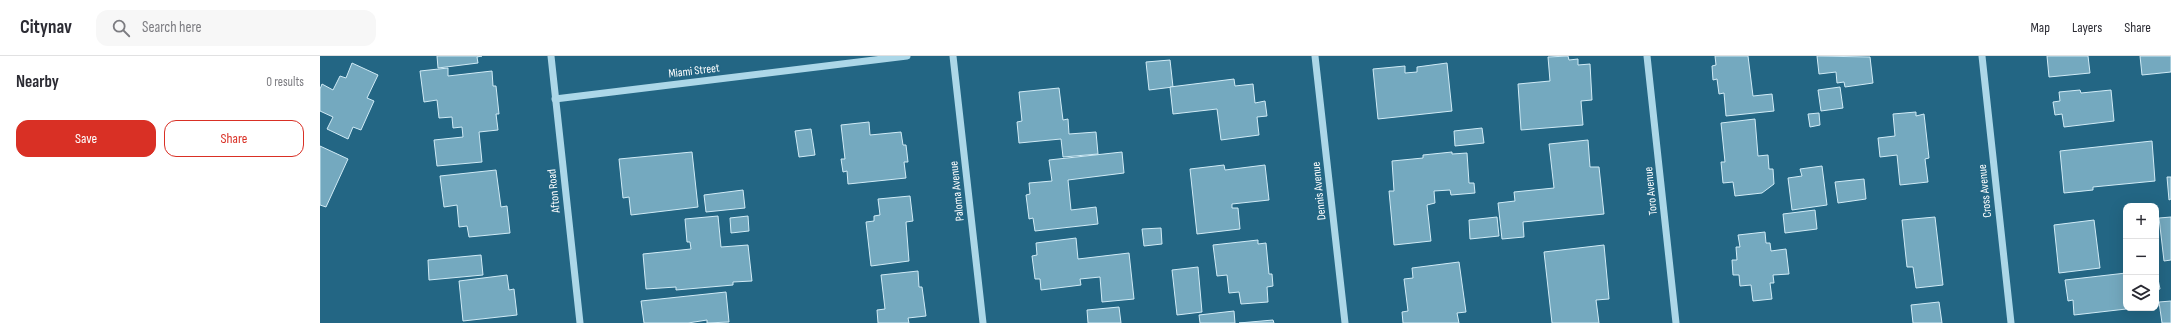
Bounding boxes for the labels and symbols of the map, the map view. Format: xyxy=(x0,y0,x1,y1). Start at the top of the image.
street label: Miami Street xyxy=(668,60,721,82)
street label: Paloma Avenue xyxy=(946,160,968,222)
street label: Dennis Avenue xyxy=(1308,161,1330,221)
street label: Cross Avenue xyxy=(1975,163,1995,219)
street label: Toro Avenue xyxy=(1641,166,1661,216)
street label: Afton Road xyxy=(544,168,564,215)

